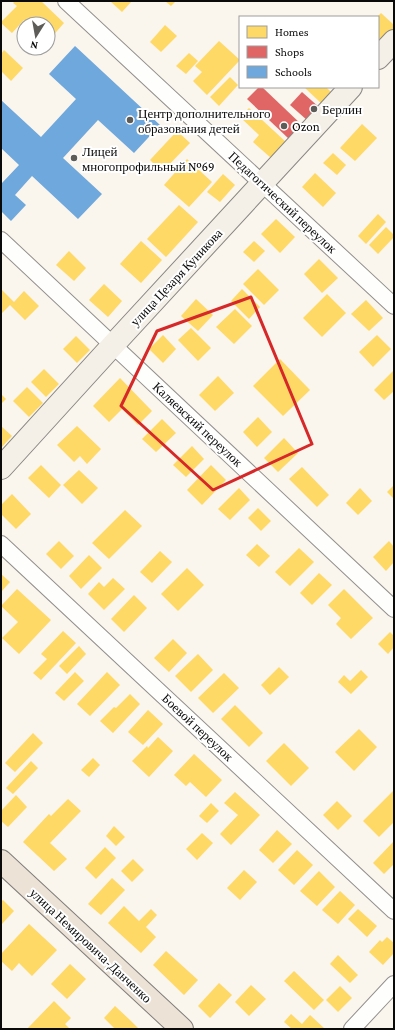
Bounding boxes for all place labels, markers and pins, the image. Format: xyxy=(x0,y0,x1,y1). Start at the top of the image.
place label: Берлин xyxy=(322,102,362,117)
marker: Берлин xyxy=(309,104,319,114)
place label: Центр дополнительного образования детей xyxy=(138,106,271,136)
marker: Центр дополнительного образования детей xyxy=(125,115,135,125)
place label: Ozon xyxy=(292,119,320,134)
marker: Ozon xyxy=(279,121,289,131)
place label: Лицей многопрофильный №69 xyxy=(82,144,215,174)
marker: Лицей многопрофильный №69 xyxy=(69,153,79,163)

